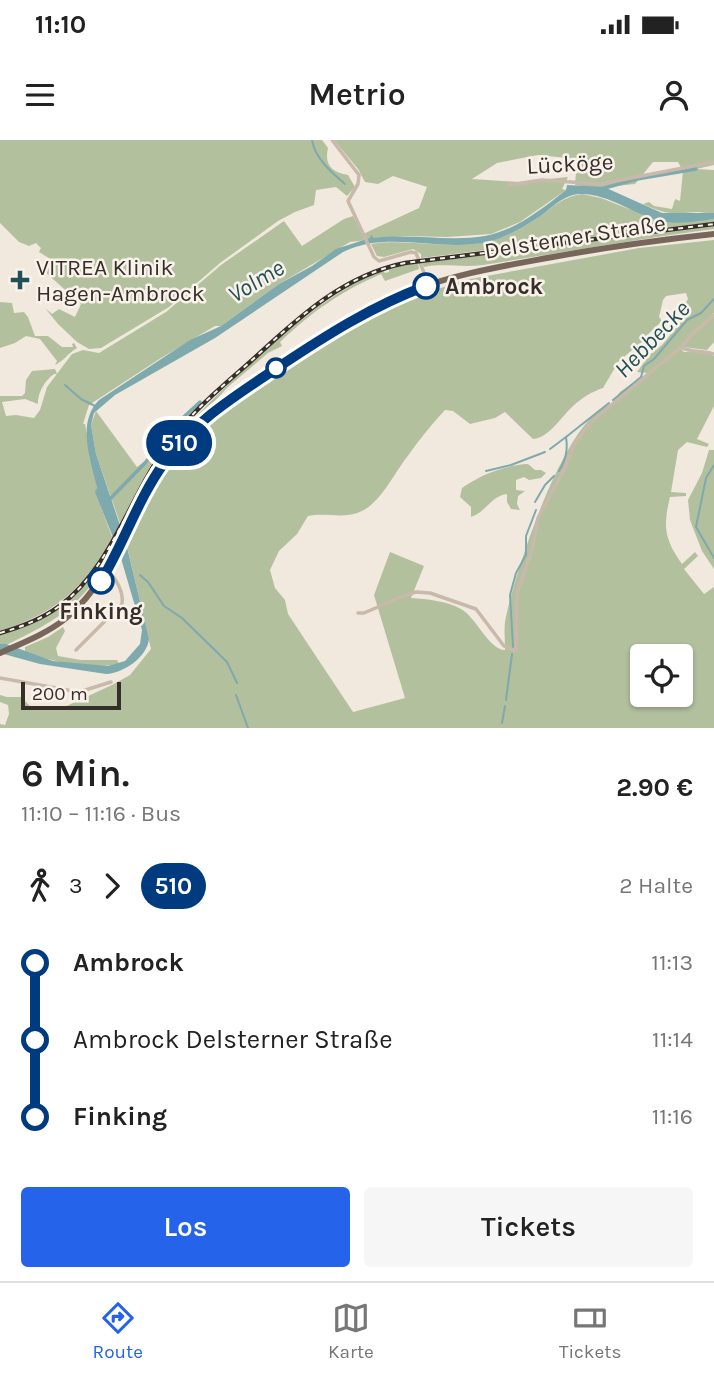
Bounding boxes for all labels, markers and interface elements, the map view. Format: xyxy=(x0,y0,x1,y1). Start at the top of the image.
text: 11:10 xyxy=(35,9,86,40)
icon: menu xyxy=(21,76,59,114)
text: Metrio xyxy=(308,76,406,113)
icon: person xyxy=(655,76,693,114)
street label: Lücköge xyxy=(526,148,614,180)
street label: Delsterner Straße xyxy=(482,209,668,265)
water label: Volme xyxy=(223,253,289,309)
place label: VITREA Klinik Hagen-Ambrock xyxy=(36,254,205,307)
marker: VITREA Klinik Hagen-Ambrock xyxy=(10,270,30,290)
marker: Ambrock xyxy=(413,273,439,299)
place label: Ambrock xyxy=(445,273,544,300)
water label: Hebbecke xyxy=(608,295,696,383)
unlabelled marker xyxy=(266,358,286,378)
line badge: 510 xyxy=(139,420,219,466)
text: 510 xyxy=(160,429,198,457)
marker: Finking xyxy=(88,568,114,594)
place label: Finking xyxy=(59,598,143,625)
map controls xyxy=(630,644,693,707)
button: locate xyxy=(630,644,693,707)
scale bar xyxy=(21,679,121,711)
text: 200 m xyxy=(32,683,88,705)
text: 6 Min. xyxy=(21,751,130,796)
text: 2.90 € xyxy=(616,772,693,803)
text: 11:10 – 11:16 · Bus xyxy=(21,800,181,827)
icon: walk xyxy=(21,867,59,905)
icon: forward xyxy=(93,867,131,905)
text: 3 xyxy=(69,872,83,899)
text: 510 xyxy=(155,872,192,900)
text: 2 Halte xyxy=(619,872,693,899)
text: Ambrock xyxy=(73,947,184,978)
text: 11:13 xyxy=(651,949,693,976)
text: Ambrock Delsterner Straße xyxy=(73,1024,393,1055)
text: 11:14 xyxy=(652,1026,693,1053)
text: Finking xyxy=(73,1101,167,1132)
text: 11:16 xyxy=(652,1103,693,1130)
button: Los xyxy=(21,1187,350,1267)
button: Tickets xyxy=(364,1187,693,1267)
tab: Route xyxy=(93,1299,143,1363)
tab: Karte xyxy=(328,1299,374,1363)
tab: Tickets xyxy=(559,1299,621,1363)

